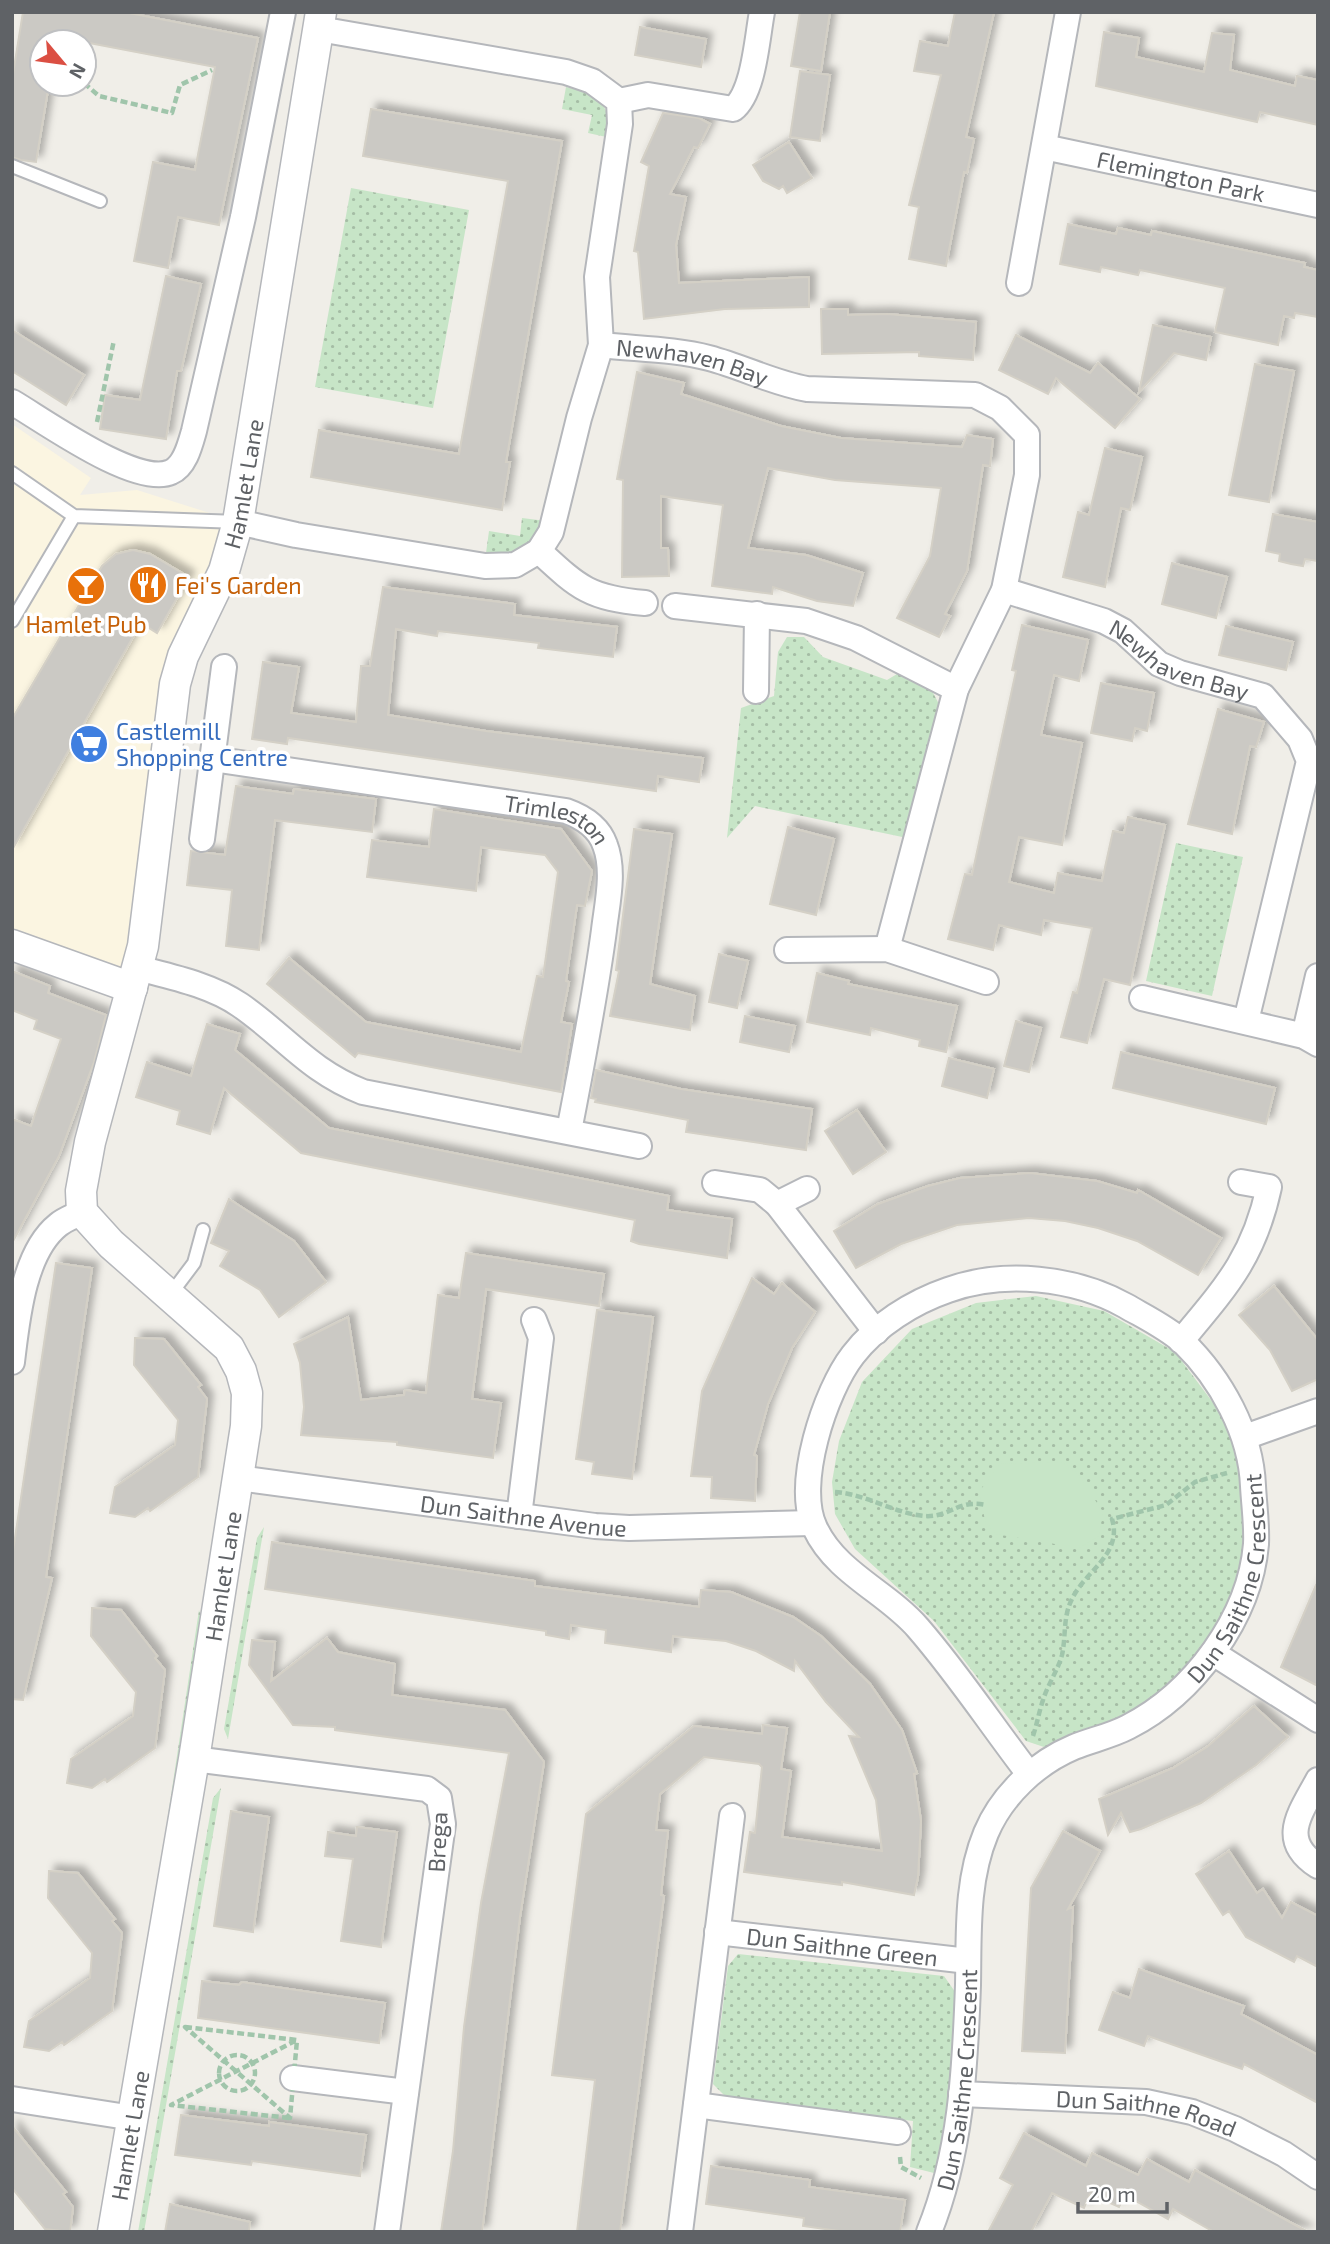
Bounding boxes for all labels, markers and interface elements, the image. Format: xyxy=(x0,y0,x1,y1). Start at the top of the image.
north arrow xyxy=(28,28,98,98)
text: N xyxy=(65,60,92,83)
street label: Flemington Park xyxy=(1094,145,1268,207)
street label: Newhaven Bay xyxy=(615,333,772,391)
street label: Hamlet Lane xyxy=(217,417,269,552)
restaurant icon: Fei's Garden xyxy=(127,564,169,606)
bar icon: Hamlet Pub xyxy=(65,565,107,607)
place label: Fei's Garden xyxy=(175,571,302,599)
place label: Hamlet Pub xyxy=(25,610,147,638)
street label: Newhaven Bay xyxy=(1105,613,1252,705)
place label: Castlemill Shopping Centre xyxy=(116,717,288,771)
supermarket icon: Castlemill Shopping Centre xyxy=(68,723,110,765)
street label: Trimleston xyxy=(503,788,616,849)
street label: Dun Saithne Crescent xyxy=(1181,1472,1270,1688)
street label: Dun Saithne Avenue xyxy=(419,1489,627,1542)
street label: Hamlet Lane xyxy=(199,1509,247,1643)
street label: Brega xyxy=(421,1811,453,1873)
street label: Dun Saithne Green xyxy=(745,1921,939,1971)
street label: Dun Saithne Crescent xyxy=(930,1969,982,2193)
street label: Hamlet Lane xyxy=(105,2068,154,2203)
street label: Dun Saithne Road xyxy=(1055,2084,1241,2142)
scale bar xyxy=(1078,2170,1167,2214)
text: 20 m xyxy=(1088,2181,1136,2206)

